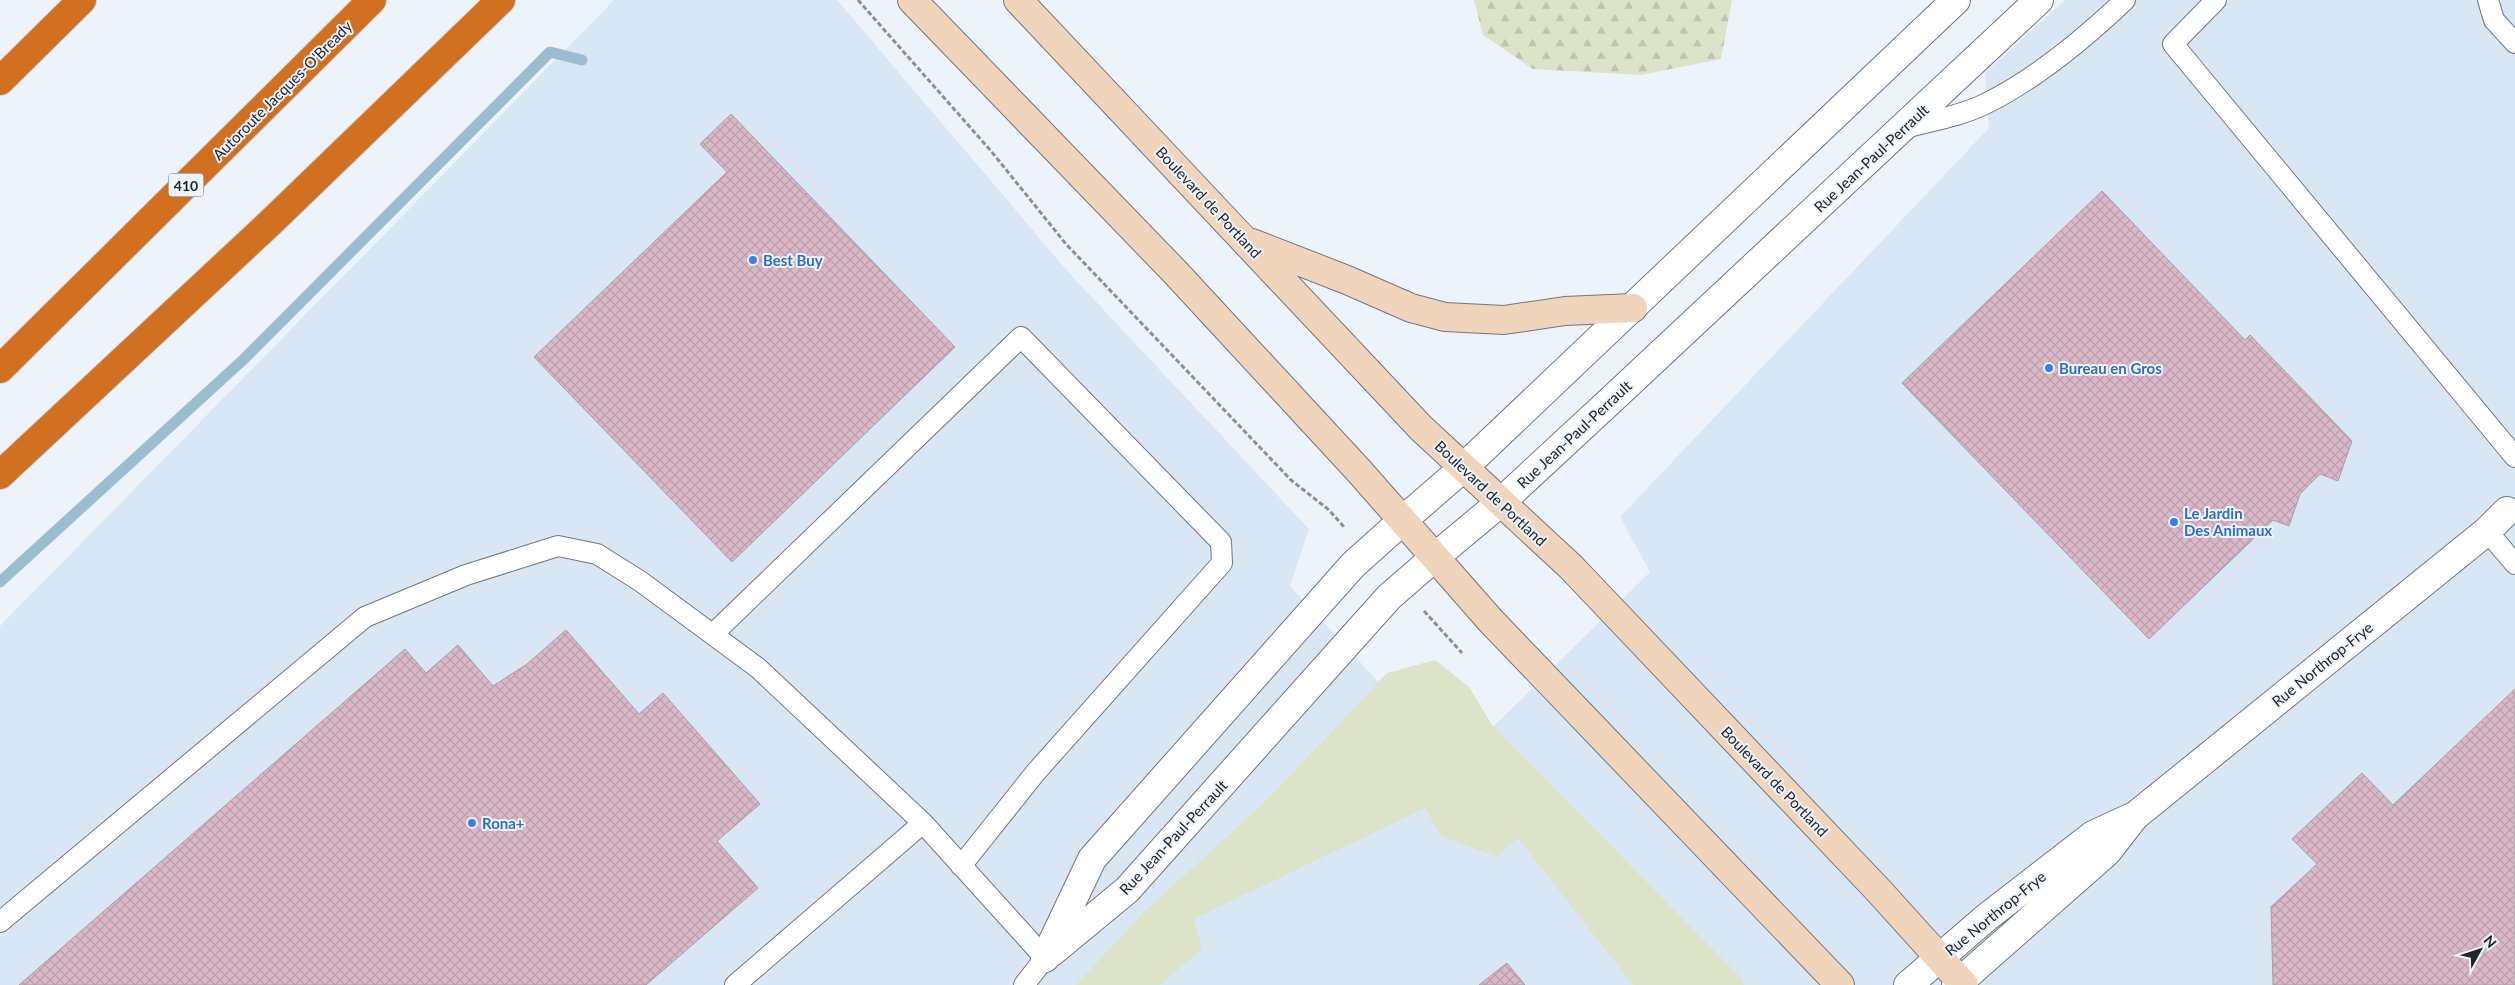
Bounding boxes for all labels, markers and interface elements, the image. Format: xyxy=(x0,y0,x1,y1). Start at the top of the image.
street label: Autoroute Jacques-O'Bready xyxy=(209,16,356,163)
street label: Rue Jean-Paul-Perrault xyxy=(1810,100,1932,216)
street label: Boulevard de Portland xyxy=(1153,142,1265,262)
road number: 410 xyxy=(168,174,204,196)
place label: Best Buy xyxy=(763,251,823,269)
marker: Best Buy xyxy=(747,254,759,266)
place label: Bureau en Gros xyxy=(2059,359,2162,377)
marker: Bureau en Gros xyxy=(2043,362,2055,374)
street label: Rue Jean-Paul-Perrault xyxy=(1513,376,1635,492)
street label: Boulevard de Portland xyxy=(1431,437,1551,549)
place label: Le Jardin Des Animaux xyxy=(2184,504,2272,539)
marker: Le Jardin Des Animaux xyxy=(2168,516,2180,528)
street label: Rue Northrop-Frye xyxy=(2268,618,2376,710)
street label: Boulevard de Portland xyxy=(1718,722,1832,840)
street label: Rue Jean-Paul-Perrault xyxy=(1115,776,1231,898)
place label: Rona+ xyxy=(482,814,525,832)
marker: Rona+ xyxy=(466,817,478,829)
street label: Rue Northrop-Frye xyxy=(1941,867,2049,959)
north arrow xyxy=(2455,925,2505,975)
text: N xyxy=(2480,932,2500,951)

